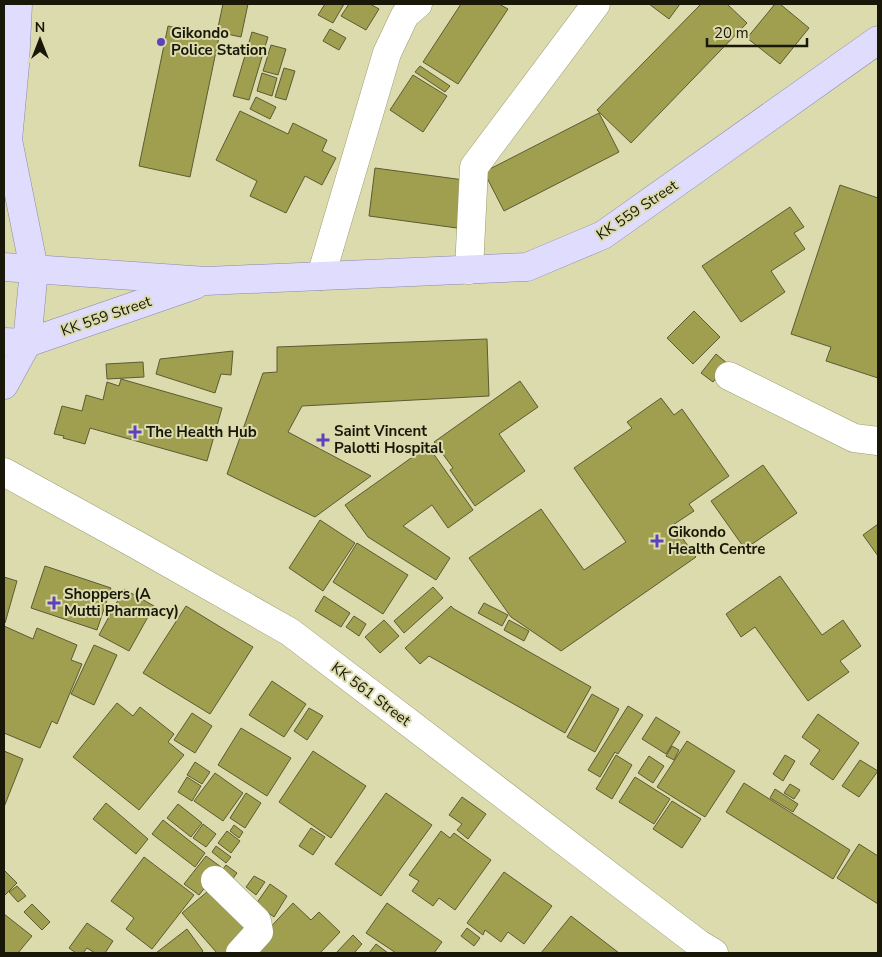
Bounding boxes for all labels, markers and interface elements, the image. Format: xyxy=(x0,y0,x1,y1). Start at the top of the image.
north arrow xyxy=(15,15,65,65)
scale bar xyxy=(707,15,807,47)
text: N xyxy=(35,18,45,37)
place label: Gikondo Police Station xyxy=(171,23,267,60)
text: 20 m xyxy=(714,23,749,43)
marker: Gikondo Police Station xyxy=(155,36,167,48)
street label: KK 559 Street xyxy=(592,175,682,245)
street label: KK 559 Street xyxy=(58,291,155,341)
place label: Saint Vincent Palotti Hospital xyxy=(334,421,443,458)
place label: The Health Hub xyxy=(146,422,257,442)
marker: The Health Hub xyxy=(128,425,142,439)
marker: Saint Vincent Palotti Hospital xyxy=(316,433,330,447)
place label: Gikondo Health Centre xyxy=(668,522,765,559)
marker: Gikondo Health Centre xyxy=(650,534,664,548)
place label: Shoppers (A Mutti Pharmacy) xyxy=(64,584,179,621)
marker: Shoppers (A Mutti Pharmacy) xyxy=(48,597,60,609)
street label: KK 561 Street xyxy=(327,658,415,731)

